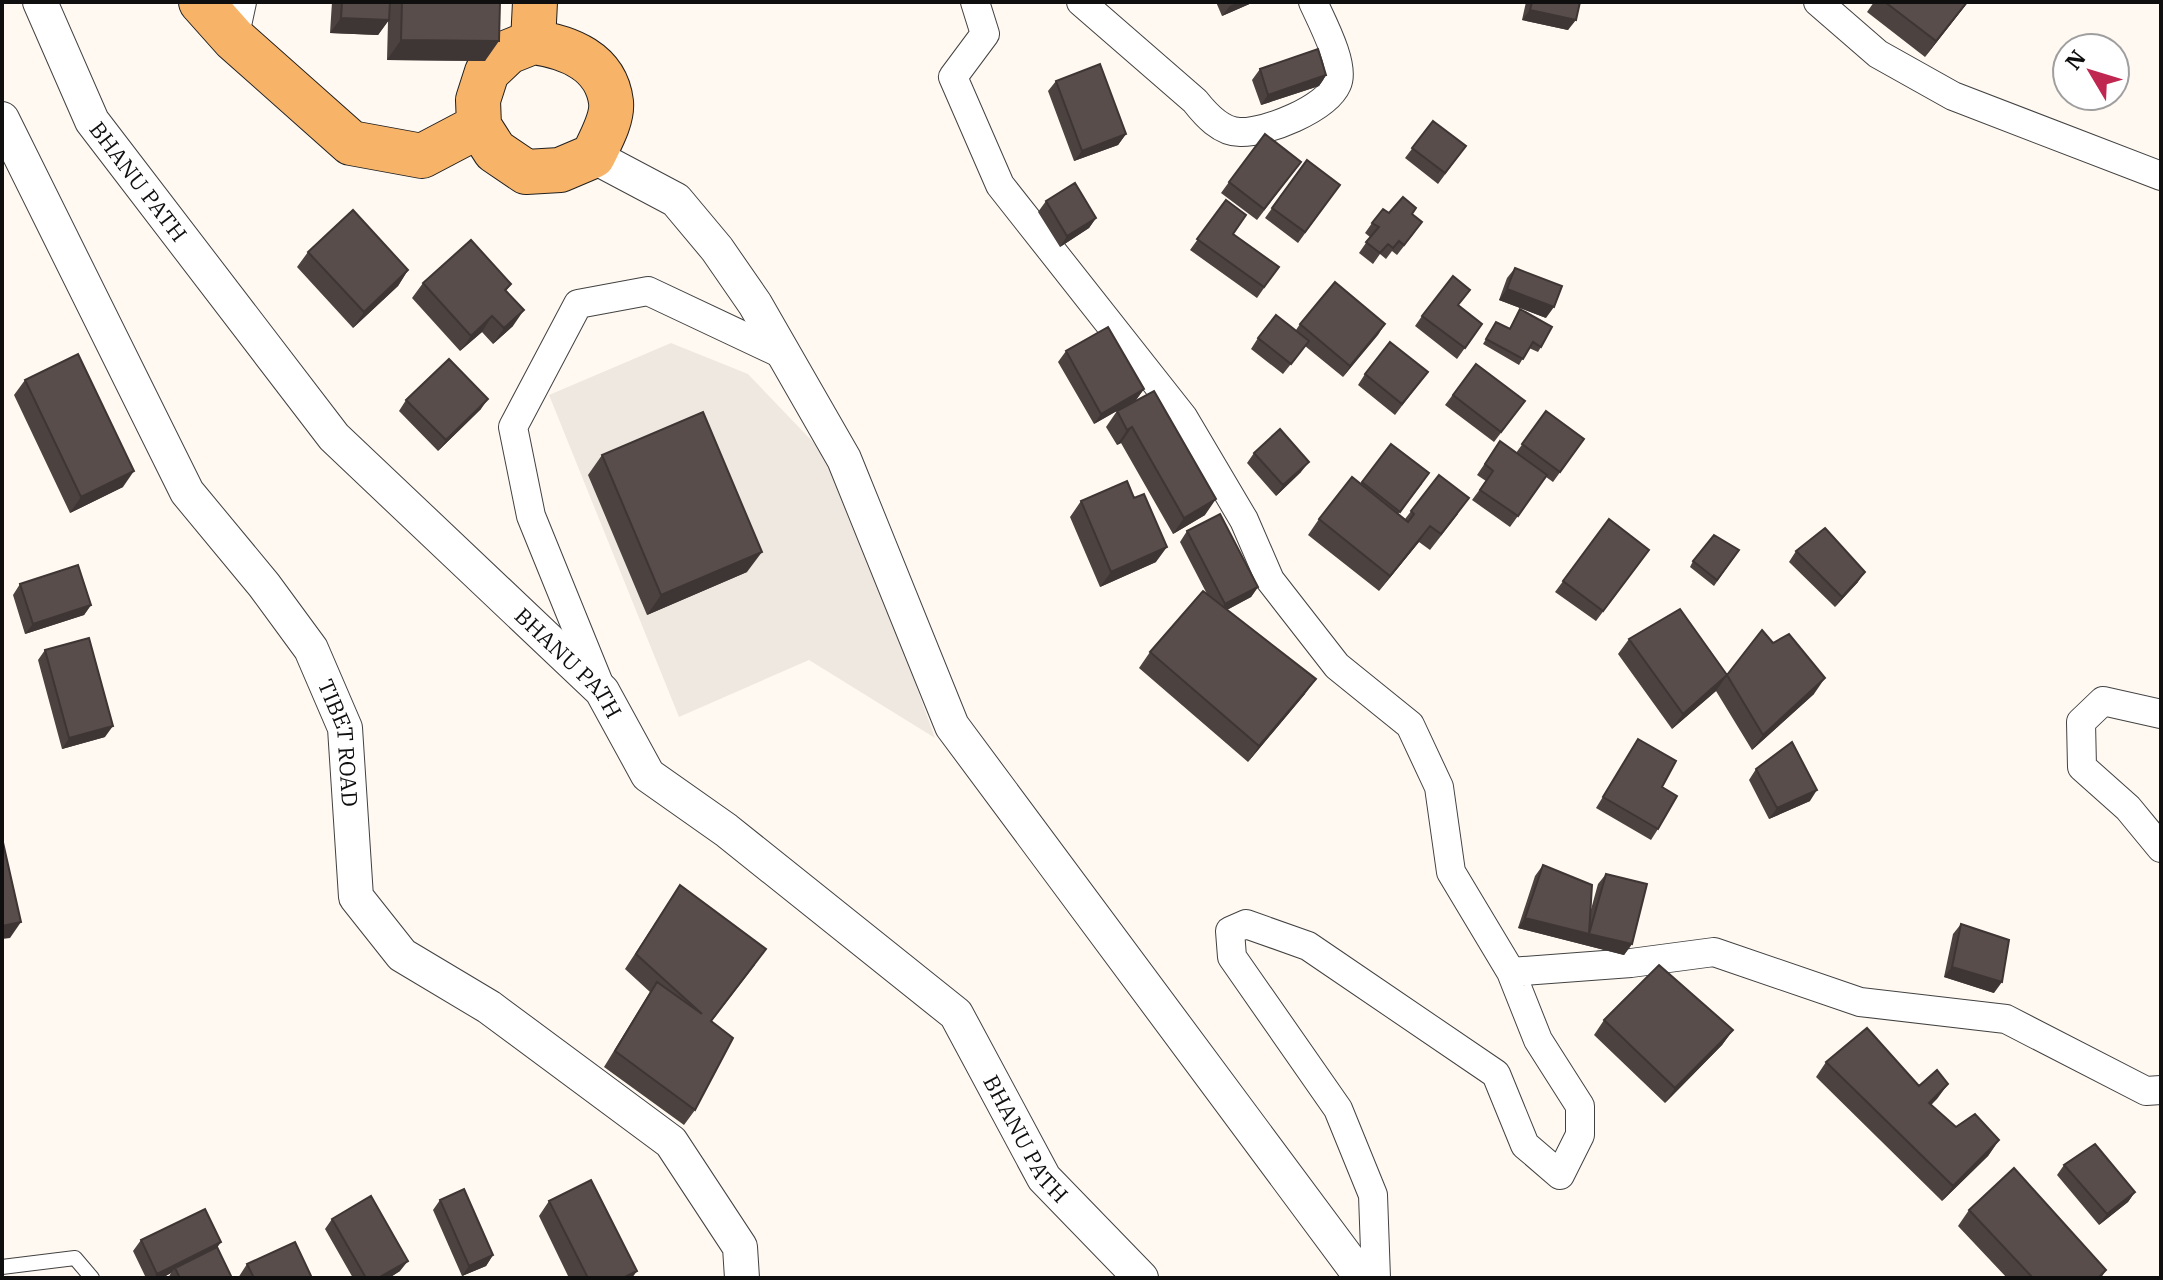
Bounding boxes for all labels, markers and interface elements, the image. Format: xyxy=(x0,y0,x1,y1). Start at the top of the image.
north arrow xyxy=(2051,32,2131,112)
text: N xyxy=(2058,44,2092,75)
street label: BHANU PATH xyxy=(83,115,194,247)
street label: BHANU PATH xyxy=(509,601,629,723)
street label: TIBET ROAD xyxy=(312,674,365,808)
street label: BHANU PATH xyxy=(977,1070,1075,1209)

